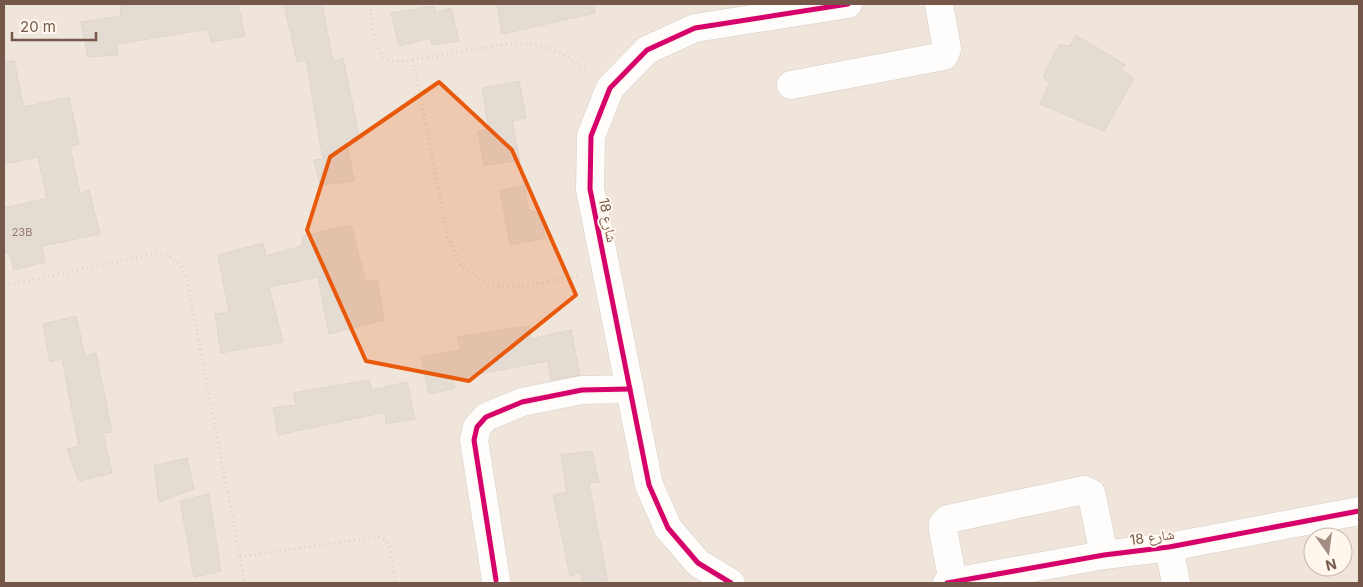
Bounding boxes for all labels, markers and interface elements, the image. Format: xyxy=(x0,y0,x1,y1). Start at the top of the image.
scale bar xyxy=(12,10,96,42)
text: 20 m xyxy=(20,17,56,36)
street label: شارع 18 xyxy=(594,196,621,244)
house number: 23B xyxy=(12,225,32,239)
street label: شارع 18 xyxy=(1129,525,1176,550)
north arrow xyxy=(1303,527,1353,577)
text: N xyxy=(1324,556,1338,575)

